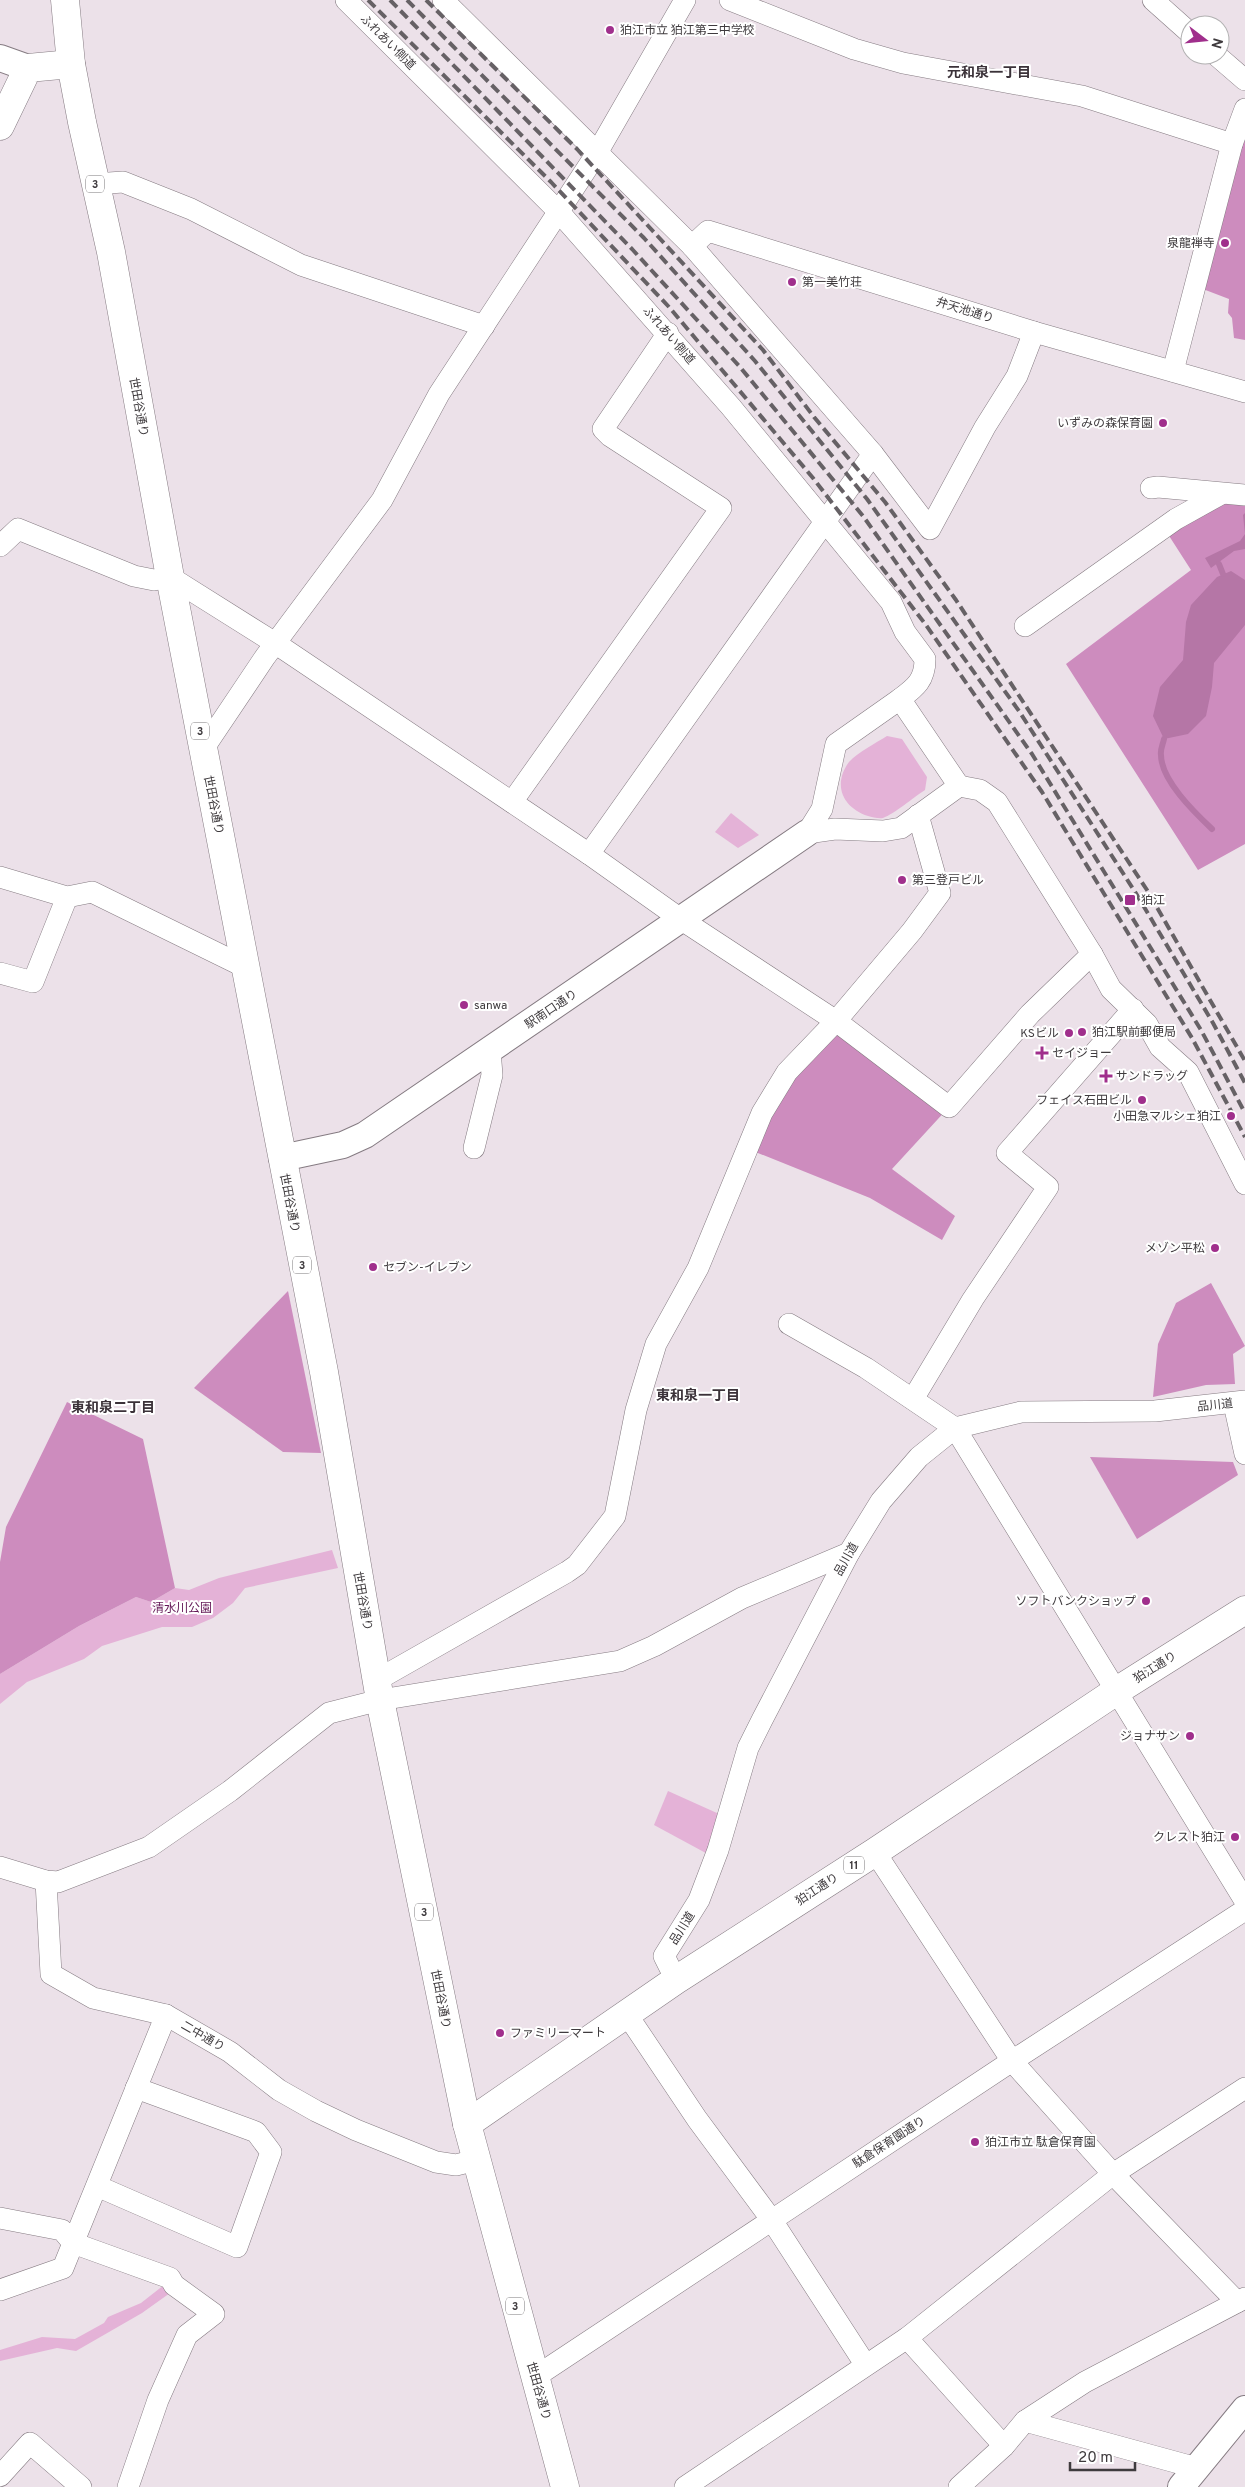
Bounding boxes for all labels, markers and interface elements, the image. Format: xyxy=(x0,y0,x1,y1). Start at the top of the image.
street label: ふれあい側道 xyxy=(356,12,418,74)
north arrow xyxy=(1180,15,1230,65)
place label: 狛江市立 狛江第三中学校 xyxy=(620,23,755,39)
marker: 狛江市立 狛江第三中学校 xyxy=(604,24,616,36)
text: N xyxy=(1206,36,1226,50)
district label: 元和泉一丁目 xyxy=(947,64,1031,82)
road number: 3 xyxy=(86,175,104,192)
place label: 泉龍禅寺 xyxy=(1167,236,1215,252)
marker: 泉龍禅寺 xyxy=(1219,237,1231,249)
place label: 第一美竹荘 xyxy=(802,275,862,291)
marker: 第一美竹荘 xyxy=(786,276,798,288)
street label: 弁天池通り xyxy=(934,295,996,327)
street label: ふれあい側道 xyxy=(639,303,698,368)
street label: 世田谷通り xyxy=(125,376,151,438)
place label: いずみの森保育園 xyxy=(1057,416,1153,432)
marker: いずみの森保育園 xyxy=(1157,417,1169,429)
road number: 3 xyxy=(191,722,209,739)
street label: 世田谷通り xyxy=(199,774,227,836)
place label: 第三登戸ビル xyxy=(912,873,984,889)
marker: 第三登戸ビル xyxy=(896,874,908,886)
marker: 狛江 xyxy=(1123,893,1137,907)
place label: 狛江 xyxy=(1141,893,1165,909)
street label: 駅南口通り xyxy=(522,986,581,1033)
place label: sanwa xyxy=(474,998,507,1014)
marker: sanwa xyxy=(458,999,470,1011)
place label: 狛江駅前郵便局 xyxy=(1092,1025,1176,1041)
place label: KSビル xyxy=(1020,1026,1059,1042)
marker: 狛江駅前郵便局 xyxy=(1076,1026,1088,1038)
marker: KSビル xyxy=(1063,1027,1075,1039)
place label: セイジョー xyxy=(1052,1046,1112,1062)
marker: セイジョー xyxy=(1036,1047,1048,1059)
place label: サンドラッグ xyxy=(1116,1069,1188,1085)
marker: サンドラッグ xyxy=(1100,1070,1112,1082)
place label: フェイス石田ビル xyxy=(1036,1093,1132,1109)
marker: フェイス石田ビル xyxy=(1136,1094,1148,1106)
place label: 小田急マルシェ狛江 xyxy=(1113,1109,1221,1125)
marker: 小田急マルシェ狛江 xyxy=(1225,1110,1237,1122)
street label: 世田谷通り xyxy=(275,1172,303,1234)
place label: メゾン平松 xyxy=(1145,1241,1205,1257)
marker: メゾン平松 xyxy=(1209,1242,1221,1254)
road number: 3 xyxy=(293,1256,311,1274)
place label: セブン-イレブン xyxy=(383,1260,472,1276)
marker: セブン-イレブン xyxy=(367,1261,379,1273)
district label: 東和泉一丁目 xyxy=(656,1387,740,1405)
street label: 品川道 xyxy=(1196,1396,1234,1416)
district label: 東和泉二丁目 xyxy=(71,1399,155,1417)
street label: 品川道 xyxy=(831,1540,863,1579)
street label: 世田谷通り xyxy=(349,1570,375,1632)
place label: ソフトバンクショップ xyxy=(1015,1594,1136,1610)
marker: ソフトバンクショップ xyxy=(1140,1595,1152,1607)
park label: 清水川公園 xyxy=(152,1601,212,1617)
street label: 狛江通り xyxy=(1131,1648,1180,1687)
place label: ジョナサン xyxy=(1120,1729,1180,1745)
marker: ジョナサン xyxy=(1184,1730,1196,1742)
place label: クレスト狛江 xyxy=(1153,1830,1225,1846)
marker: クレスト狛江 xyxy=(1229,1831,1241,1843)
road number: 11 xyxy=(844,1856,864,1874)
street label: 狛江通り xyxy=(793,1870,842,1910)
road number: 3 xyxy=(415,1904,433,1920)
street label: 品川道 xyxy=(667,1909,699,1948)
street label: 世田谷通り xyxy=(426,1968,454,2030)
street label: 二中通り xyxy=(178,2018,227,2056)
place label: ファミリーマート xyxy=(510,2026,606,2042)
marker: ファミリーマート xyxy=(494,2027,506,2039)
street label: 駄倉保育園通り xyxy=(850,2113,929,2172)
place label: 狛江市立 駄倉保育園 xyxy=(985,2135,1096,2151)
marker: 狛江市立 駄倉保育園 xyxy=(969,2136,981,2148)
road number: 3 xyxy=(506,2298,524,2314)
street label: 世田谷通り xyxy=(522,2360,554,2422)
scale bar xyxy=(1070,2440,1135,2472)
text: 20 m xyxy=(1078,2449,1113,2468)

